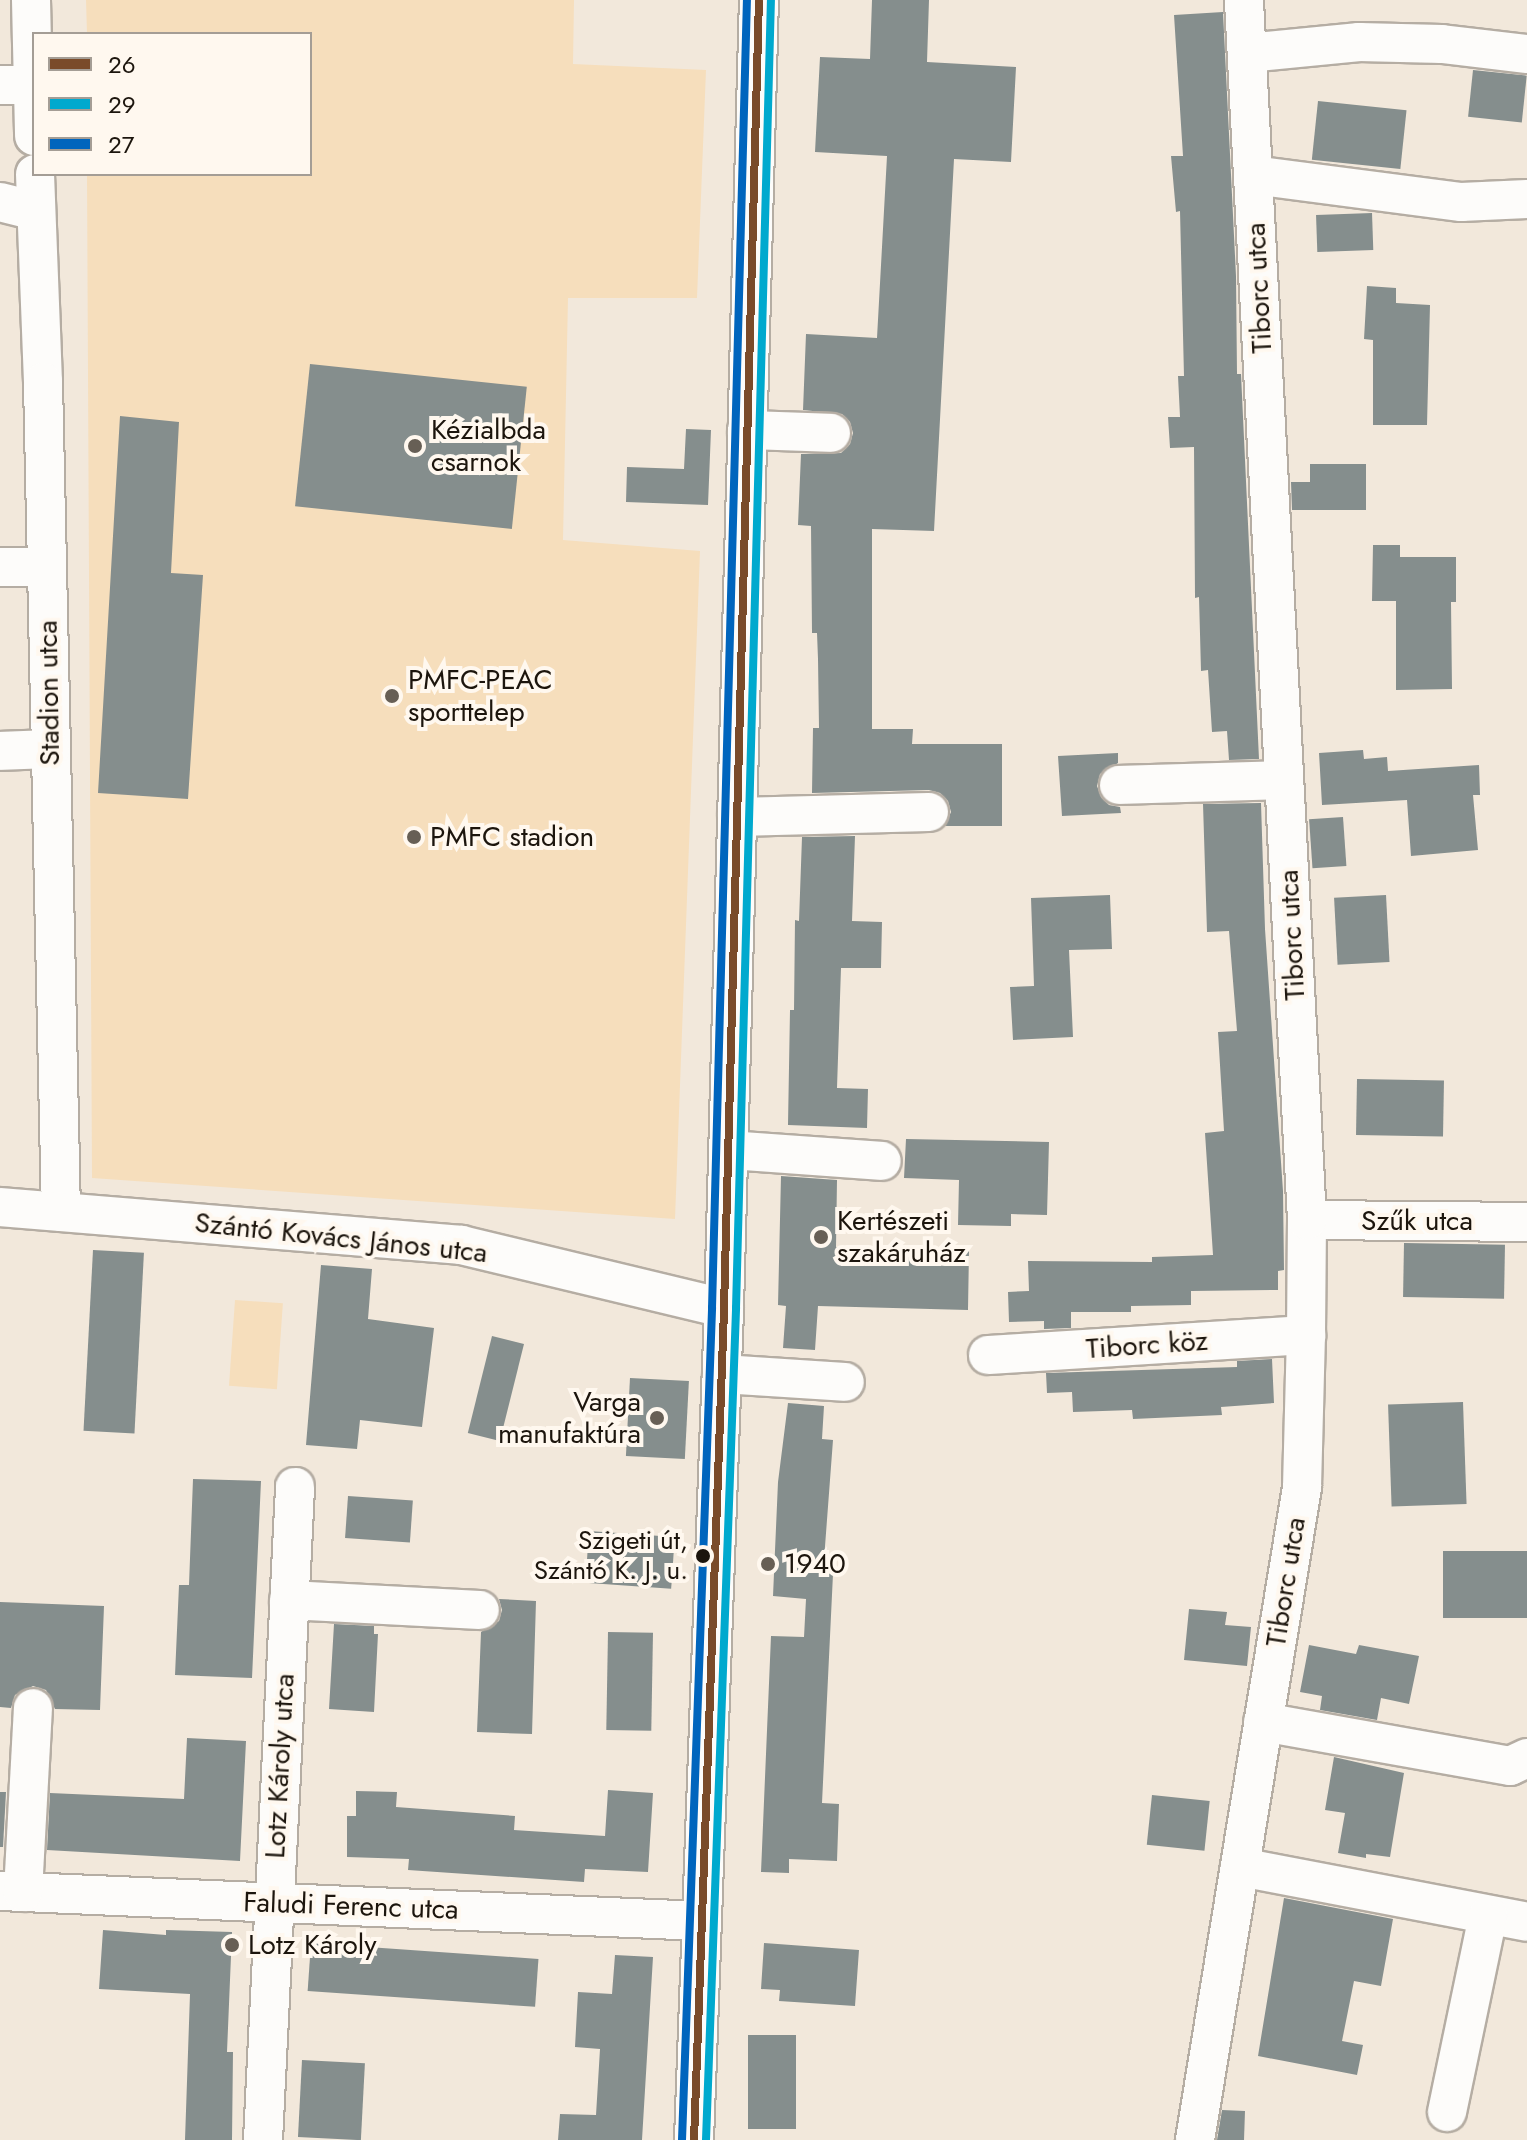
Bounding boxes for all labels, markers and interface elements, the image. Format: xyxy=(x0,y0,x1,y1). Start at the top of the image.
legend xyxy=(32,32,312,176)
text: 26 xyxy=(108,47,135,82)
text: 29 xyxy=(108,87,135,122)
text: 27 xyxy=(108,127,134,162)
street label: Tiborc utca xyxy=(1239,222,1279,354)
place label: Kézialbda csarnok xyxy=(431,413,546,479)
marker: Kézialbda csarnok xyxy=(406,437,424,455)
street label: Stadion utca xyxy=(31,620,67,766)
place label: PMFC-PEAC sporttelep xyxy=(408,663,553,729)
marker: PMFC-PEAC sporttelep xyxy=(383,687,401,705)
place label: PMFC stadion xyxy=(430,820,594,854)
marker: PMFC stadion xyxy=(405,828,423,846)
street label: Tiborc utca xyxy=(1272,869,1312,1001)
place label: Kertészeti szakáruház xyxy=(837,1204,966,1270)
street label: Szűk utca xyxy=(1361,1204,1473,1238)
street label: Szántó Kovács János utca xyxy=(193,1206,489,1270)
marker: Kertészeti szakáruház xyxy=(812,1228,830,1246)
street label: Tiborc köz xyxy=(1085,1324,1209,1366)
place label: Varga manufaktúra xyxy=(498,1385,641,1451)
marker: Varga manufaktúra xyxy=(648,1409,666,1427)
street label: Tiborc utca xyxy=(1259,1515,1313,1649)
place label: Szigeti út, Szántó K. J. u. xyxy=(534,1525,688,1586)
place label: 1940 xyxy=(784,1547,846,1581)
marker: Szigeti út, Szántó K. J. u. xyxy=(695,1548,711,1564)
marker: 1940 xyxy=(759,1555,777,1573)
street label: Lotz Károly utca xyxy=(258,1673,302,1859)
street label: Faludi Ferenc utca xyxy=(243,1885,459,1927)
place label: Lotz Károly xyxy=(248,1928,377,1962)
marker: Lotz Károly xyxy=(223,1936,241,1954)

